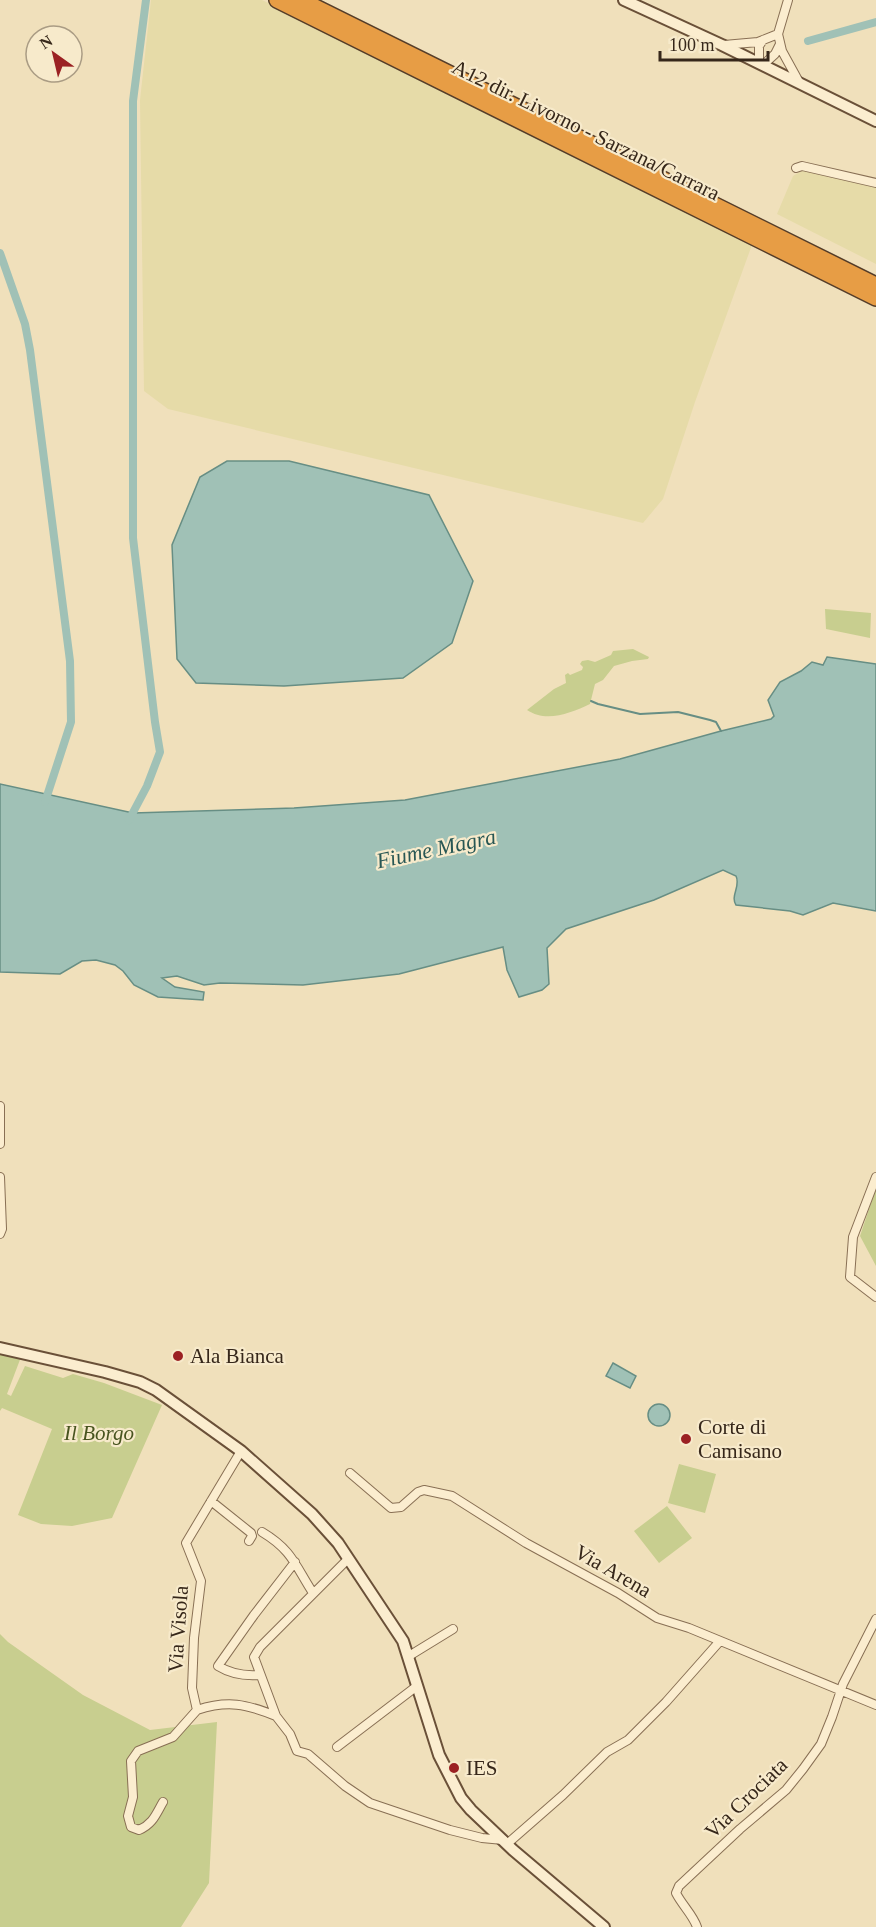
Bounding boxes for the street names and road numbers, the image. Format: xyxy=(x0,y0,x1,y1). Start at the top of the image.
street label: A12 dir. Livorno - Sarzana/Carrara xyxy=(448,55,724,206)
street label: Via Arena xyxy=(570,1539,656,1603)
street label: Via Visola xyxy=(163,1584,193,1673)
street label: Via Crociata xyxy=(700,1752,793,1843)

